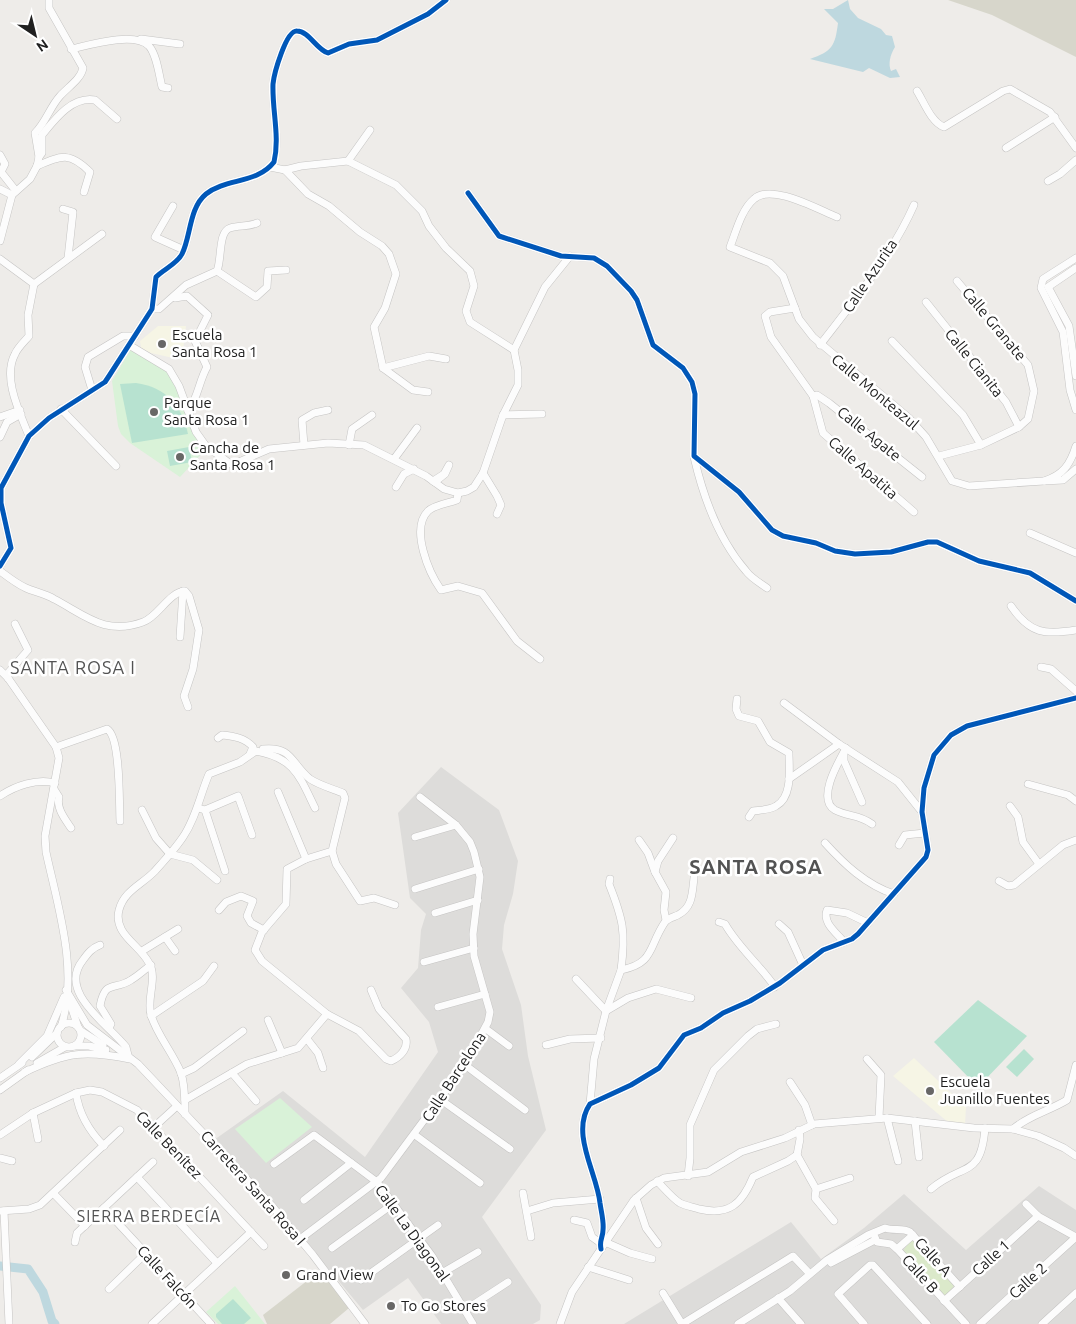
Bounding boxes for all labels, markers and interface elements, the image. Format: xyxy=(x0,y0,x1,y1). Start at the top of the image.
north arrow xyxy=(10,10,60,60)
text: N xyxy=(34,36,51,55)
street label: Calle Azurita xyxy=(839,236,900,316)
street label: Calle Granate xyxy=(959,284,1030,364)
street label: Calle Cianita xyxy=(942,325,1007,400)
place label: Escuela Santa Rosa 1 xyxy=(172,326,257,360)
marker: Escuela Santa Rosa 1 xyxy=(156,338,168,350)
street label: Calle Monteazul xyxy=(828,350,922,433)
place label: Parque Santa Rosa 1 xyxy=(164,394,249,428)
street label: Calle Agate xyxy=(834,403,904,464)
marker: Parque Santa Rosa 1 xyxy=(148,406,160,418)
street label: Calle Apatita xyxy=(825,433,901,502)
place label: Cancha de Santa Rosa 1 xyxy=(190,439,275,473)
marker: Cancha de Santa Rosa 1 xyxy=(174,451,186,463)
district label: SANTA ROSA I xyxy=(10,657,136,677)
district label: SANTA ROSA xyxy=(689,855,823,878)
street label: Calle Barcelona xyxy=(418,1029,489,1125)
place label: Escuela Juanillo Fuentes xyxy=(940,1073,1050,1107)
marker: Escuela Juanillo Fuentes xyxy=(924,1085,936,1097)
street label: Calle Benítez xyxy=(133,1107,206,1182)
street label: Carretera Santa Rosa I xyxy=(197,1127,309,1248)
street label: Calle La Diagonal xyxy=(372,1181,453,1284)
district label: SIERRA BERDECÍA xyxy=(77,1205,221,1225)
street label: Calle A xyxy=(912,1234,955,1280)
street label: Calle 1 xyxy=(968,1236,1013,1279)
street label: Calle Falcón xyxy=(134,1242,201,1312)
street label: Calle B xyxy=(899,1251,942,1296)
street label: Calle 2 xyxy=(1005,1259,1050,1302)
place label: Grand View xyxy=(296,1266,374,1283)
marker: Grand View xyxy=(280,1269,292,1281)
place label: To Go Stores xyxy=(401,1297,486,1314)
marker: To Go Stores xyxy=(385,1300,397,1312)

